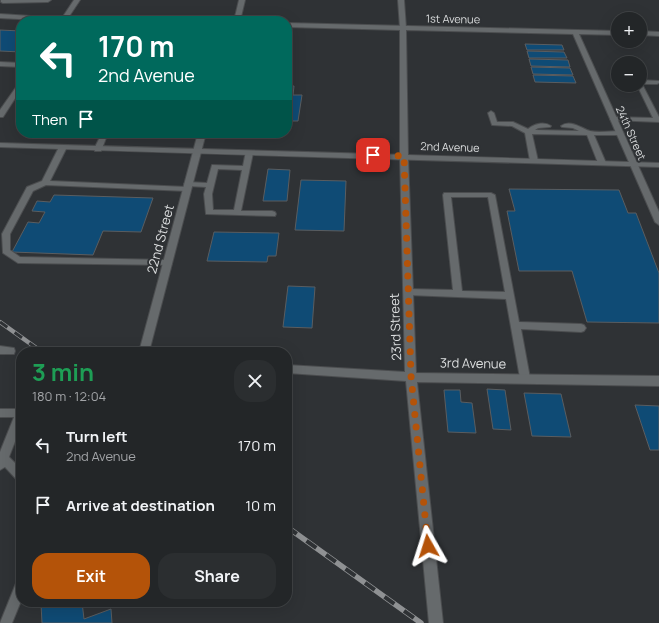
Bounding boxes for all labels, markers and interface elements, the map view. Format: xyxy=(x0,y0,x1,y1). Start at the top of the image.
street label: 1st Avenue xyxy=(426,11,481,26)
map controls xyxy=(611,12,647,92)
button: + xyxy=(611,12,647,48)
text: 170 m xyxy=(98,27,174,65)
icon: left xyxy=(32,32,84,84)
button: − xyxy=(611,56,647,92)
text: 2nd Avenue xyxy=(98,63,195,87)
street label: 24th Street xyxy=(613,103,650,162)
icon: arrive xyxy=(75,108,97,130)
text: Then xyxy=(32,109,67,130)
pin xyxy=(356,138,390,172)
street label: 2nd Avenue xyxy=(420,138,480,155)
icon: arrive xyxy=(362,144,384,166)
street label: 22nd Street xyxy=(142,202,178,276)
street label: 23rd Street xyxy=(385,293,405,361)
street label: 3rd Avenue xyxy=(440,353,507,373)
text: 3 min xyxy=(32,355,94,388)
button: close xyxy=(234,360,276,402)
text: 180 m · 12:04 xyxy=(32,387,106,405)
text: Turn left xyxy=(66,426,128,447)
icon: left xyxy=(32,434,54,456)
text: 170 m xyxy=(238,435,276,456)
text: 2nd Avenue xyxy=(66,447,136,465)
icon: arrive xyxy=(32,494,54,516)
text: Arrive at destination xyxy=(66,495,215,516)
text: 10 m xyxy=(245,495,276,516)
position arrow xyxy=(407,525,449,567)
button: Exit xyxy=(32,553,150,599)
button: Share xyxy=(158,553,276,599)

